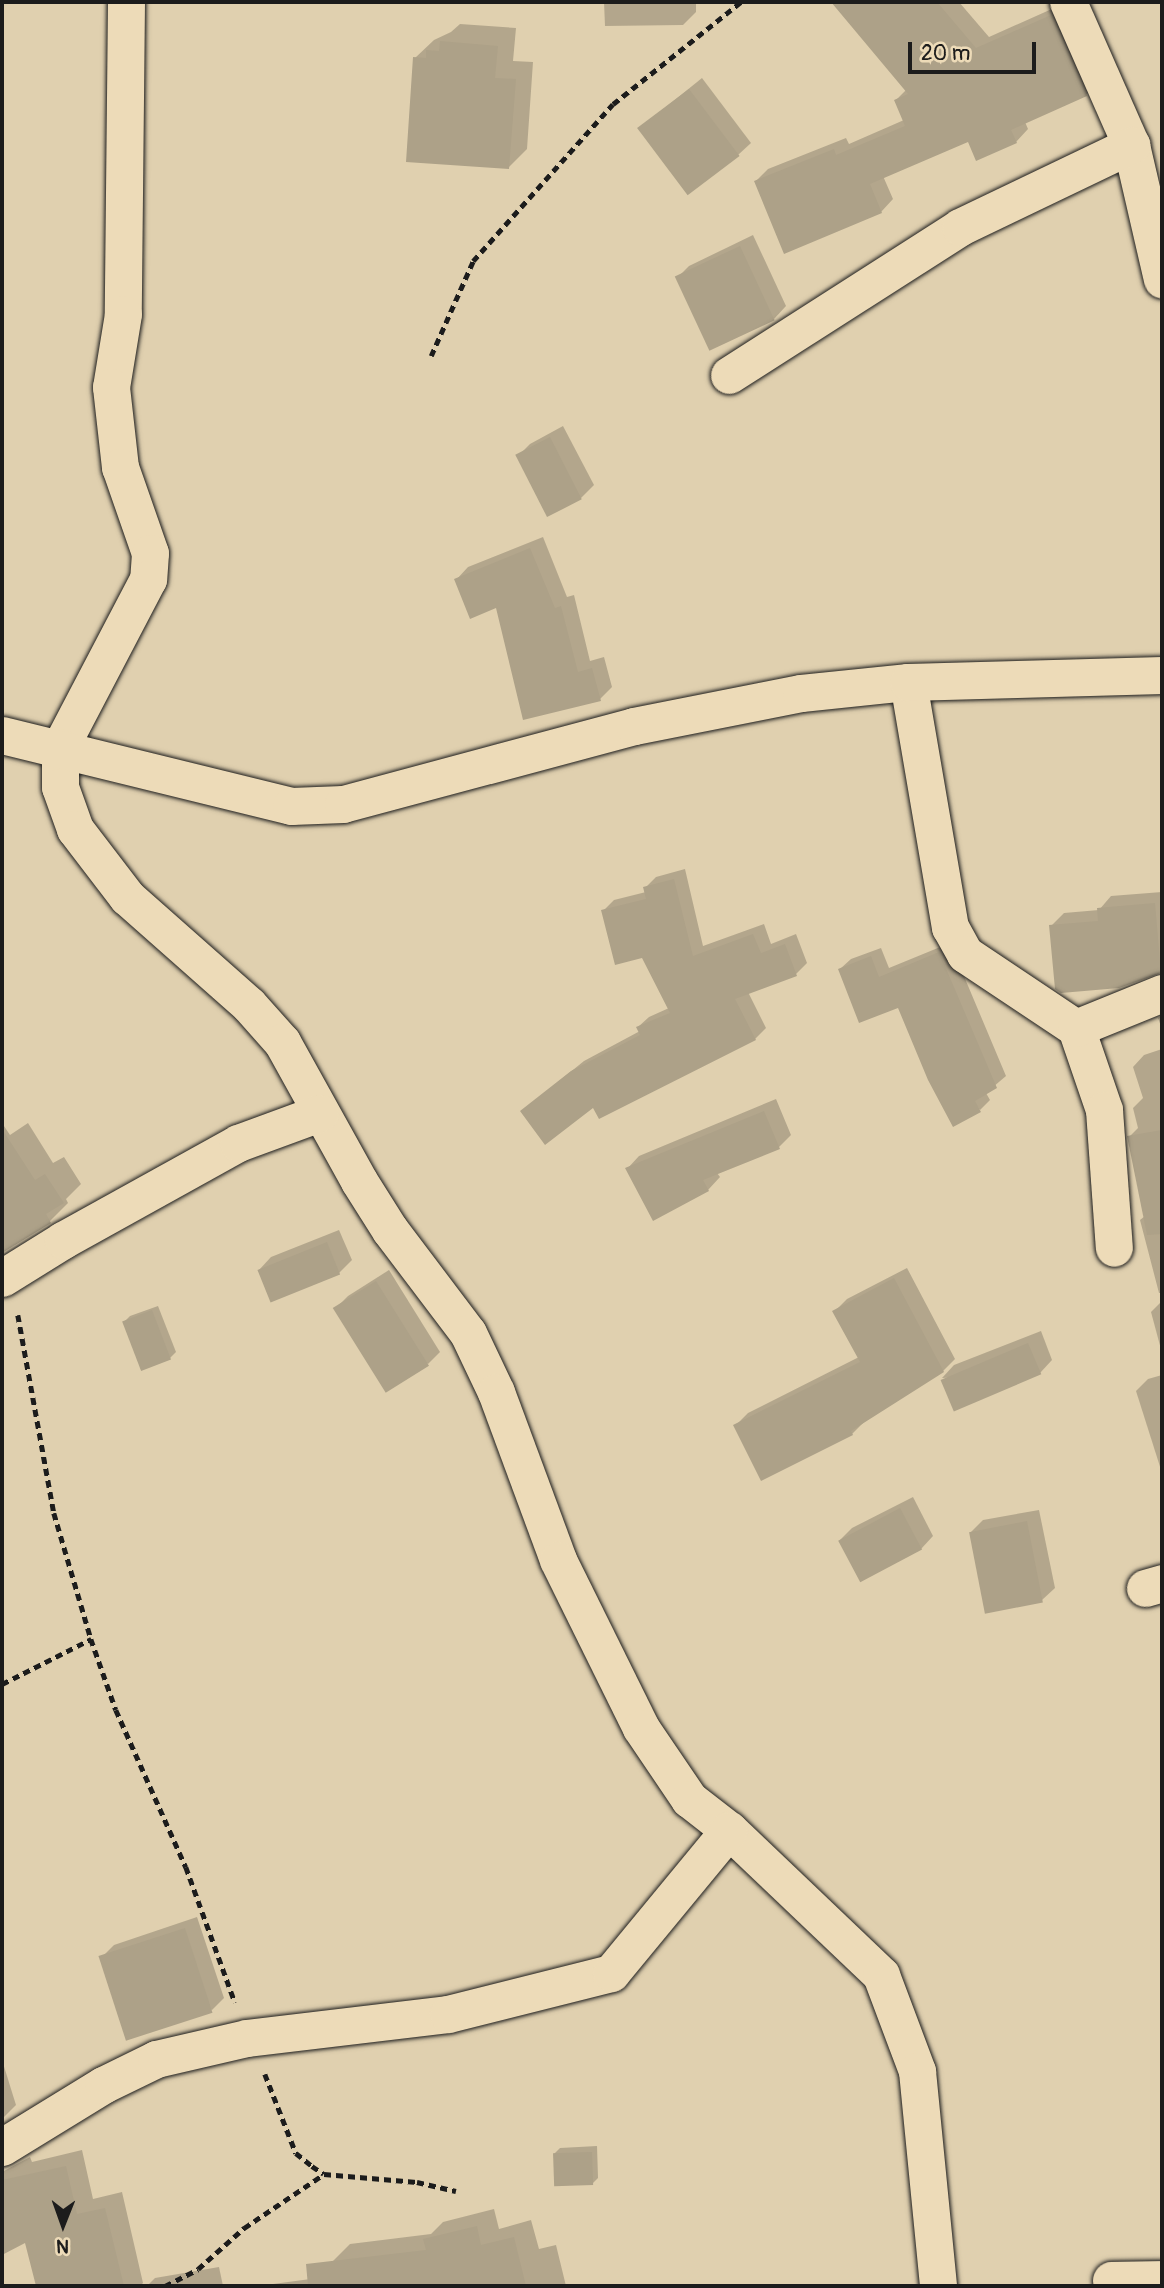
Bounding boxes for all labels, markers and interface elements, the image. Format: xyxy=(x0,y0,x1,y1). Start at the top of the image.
scale bar xyxy=(912,28,1040,72)
text: 20 m xyxy=(921,40,970,67)
north arrow xyxy=(28,2190,98,2260)
text: N xyxy=(56,2234,69,2258)

